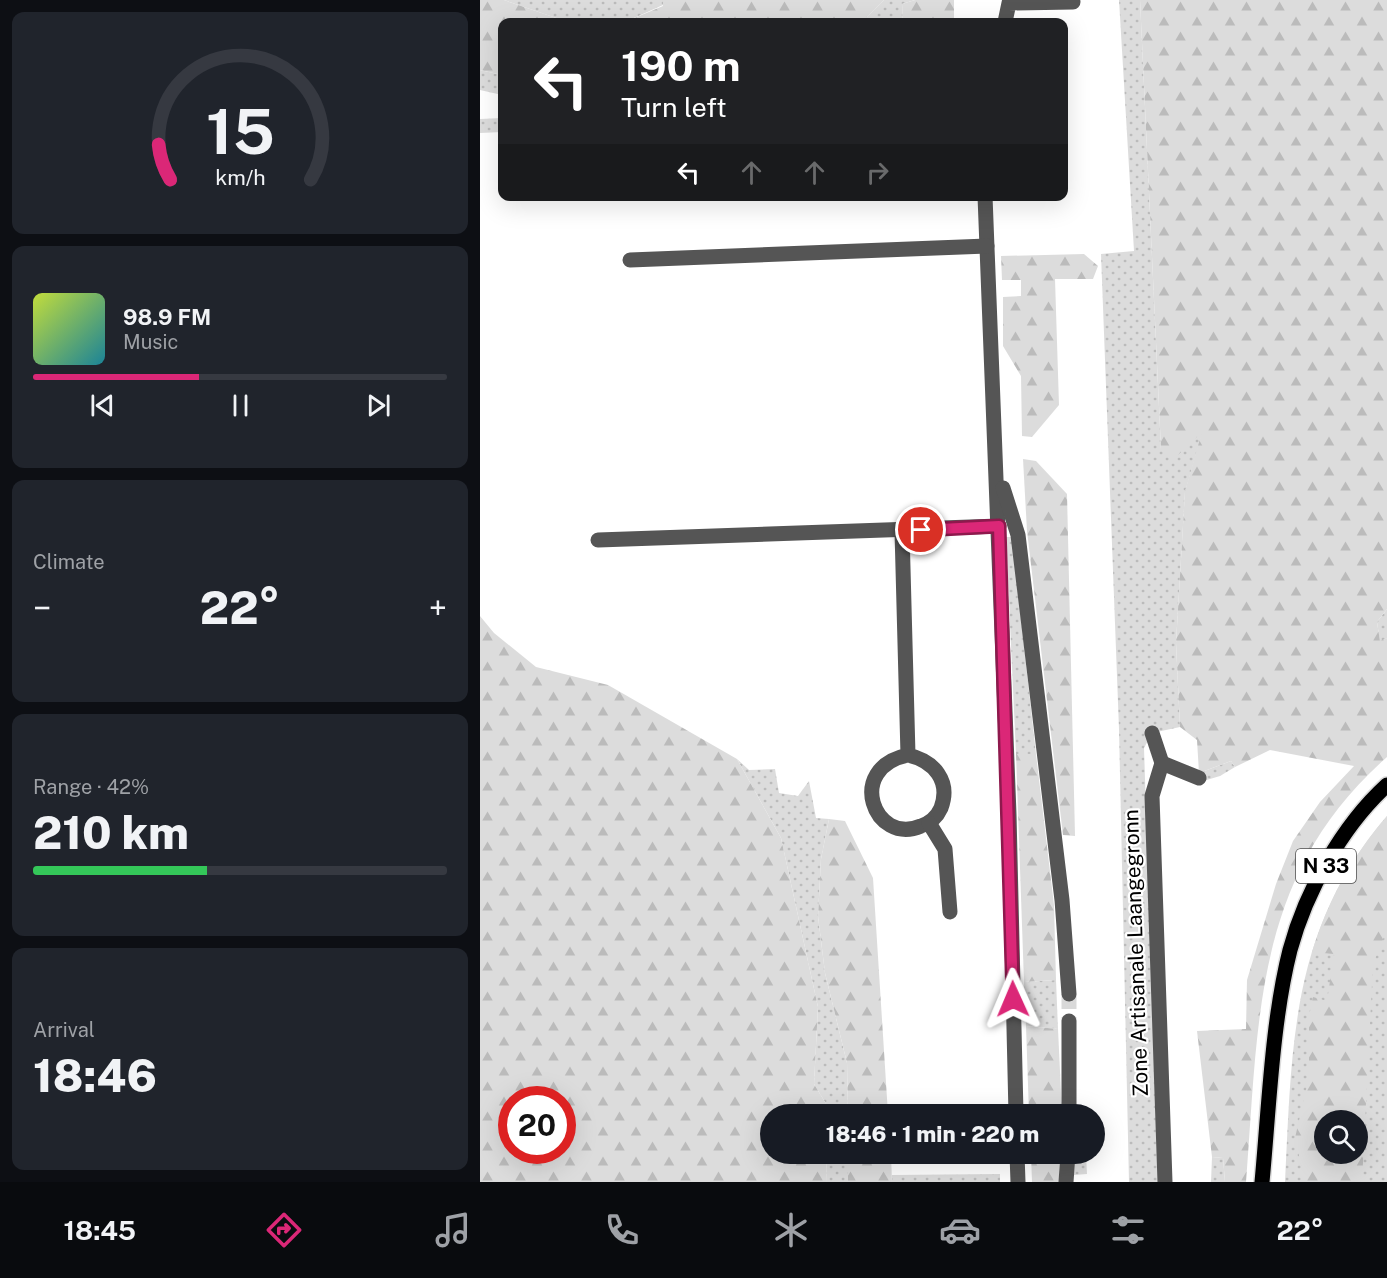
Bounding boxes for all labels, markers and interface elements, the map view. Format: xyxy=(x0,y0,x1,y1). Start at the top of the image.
text: 190 m xyxy=(621,41,741,90)
icon: left xyxy=(522,42,600,120)
text: Turn left xyxy=(621,91,727,123)
text: 15 xyxy=(206,95,274,168)
icon: left xyxy=(672,156,705,189)
icon: ahead xyxy=(735,156,768,189)
icon: ahead xyxy=(798,156,831,189)
icon: right xyxy=(861,156,894,189)
text: km/h xyxy=(215,165,265,190)
text: 98.9 FM xyxy=(123,304,211,330)
text: Music xyxy=(123,330,178,354)
icon: previous xyxy=(86,389,119,422)
icon: pause xyxy=(224,389,257,422)
icon: next xyxy=(362,389,395,422)
pin xyxy=(895,504,946,555)
icon: arrive xyxy=(904,513,937,546)
text: Climate xyxy=(33,550,105,574)
text: 22° xyxy=(200,581,280,634)
text: − xyxy=(33,589,51,627)
text: + xyxy=(429,589,447,627)
text: Range · 42% xyxy=(33,775,149,799)
text: 210 km xyxy=(33,806,189,859)
street label: Zone Artisanale Laangegronn xyxy=(1118,809,1153,1097)
road number: N 33 xyxy=(1296,849,1356,883)
position arrow xyxy=(981,967,1045,1031)
text: Arrival xyxy=(33,1018,95,1042)
text: 18:46 xyxy=(33,1049,157,1102)
speed limit sign: 20 xyxy=(498,1086,576,1164)
map controls xyxy=(1314,1110,1368,1164)
button: search xyxy=(1314,1110,1368,1164)
text: 18:46 · 1 min · 220 m xyxy=(826,1121,1039,1147)
icon: directions xyxy=(263,1209,305,1251)
icon: music xyxy=(432,1209,474,1251)
icon: phone xyxy=(601,1209,643,1251)
icon: climate xyxy=(770,1209,812,1251)
icon: car xyxy=(939,1209,981,1251)
icon: filters xyxy=(1107,1209,1149,1251)
text: 18:45 xyxy=(63,1214,136,1246)
text: 22° xyxy=(1276,1214,1323,1246)

